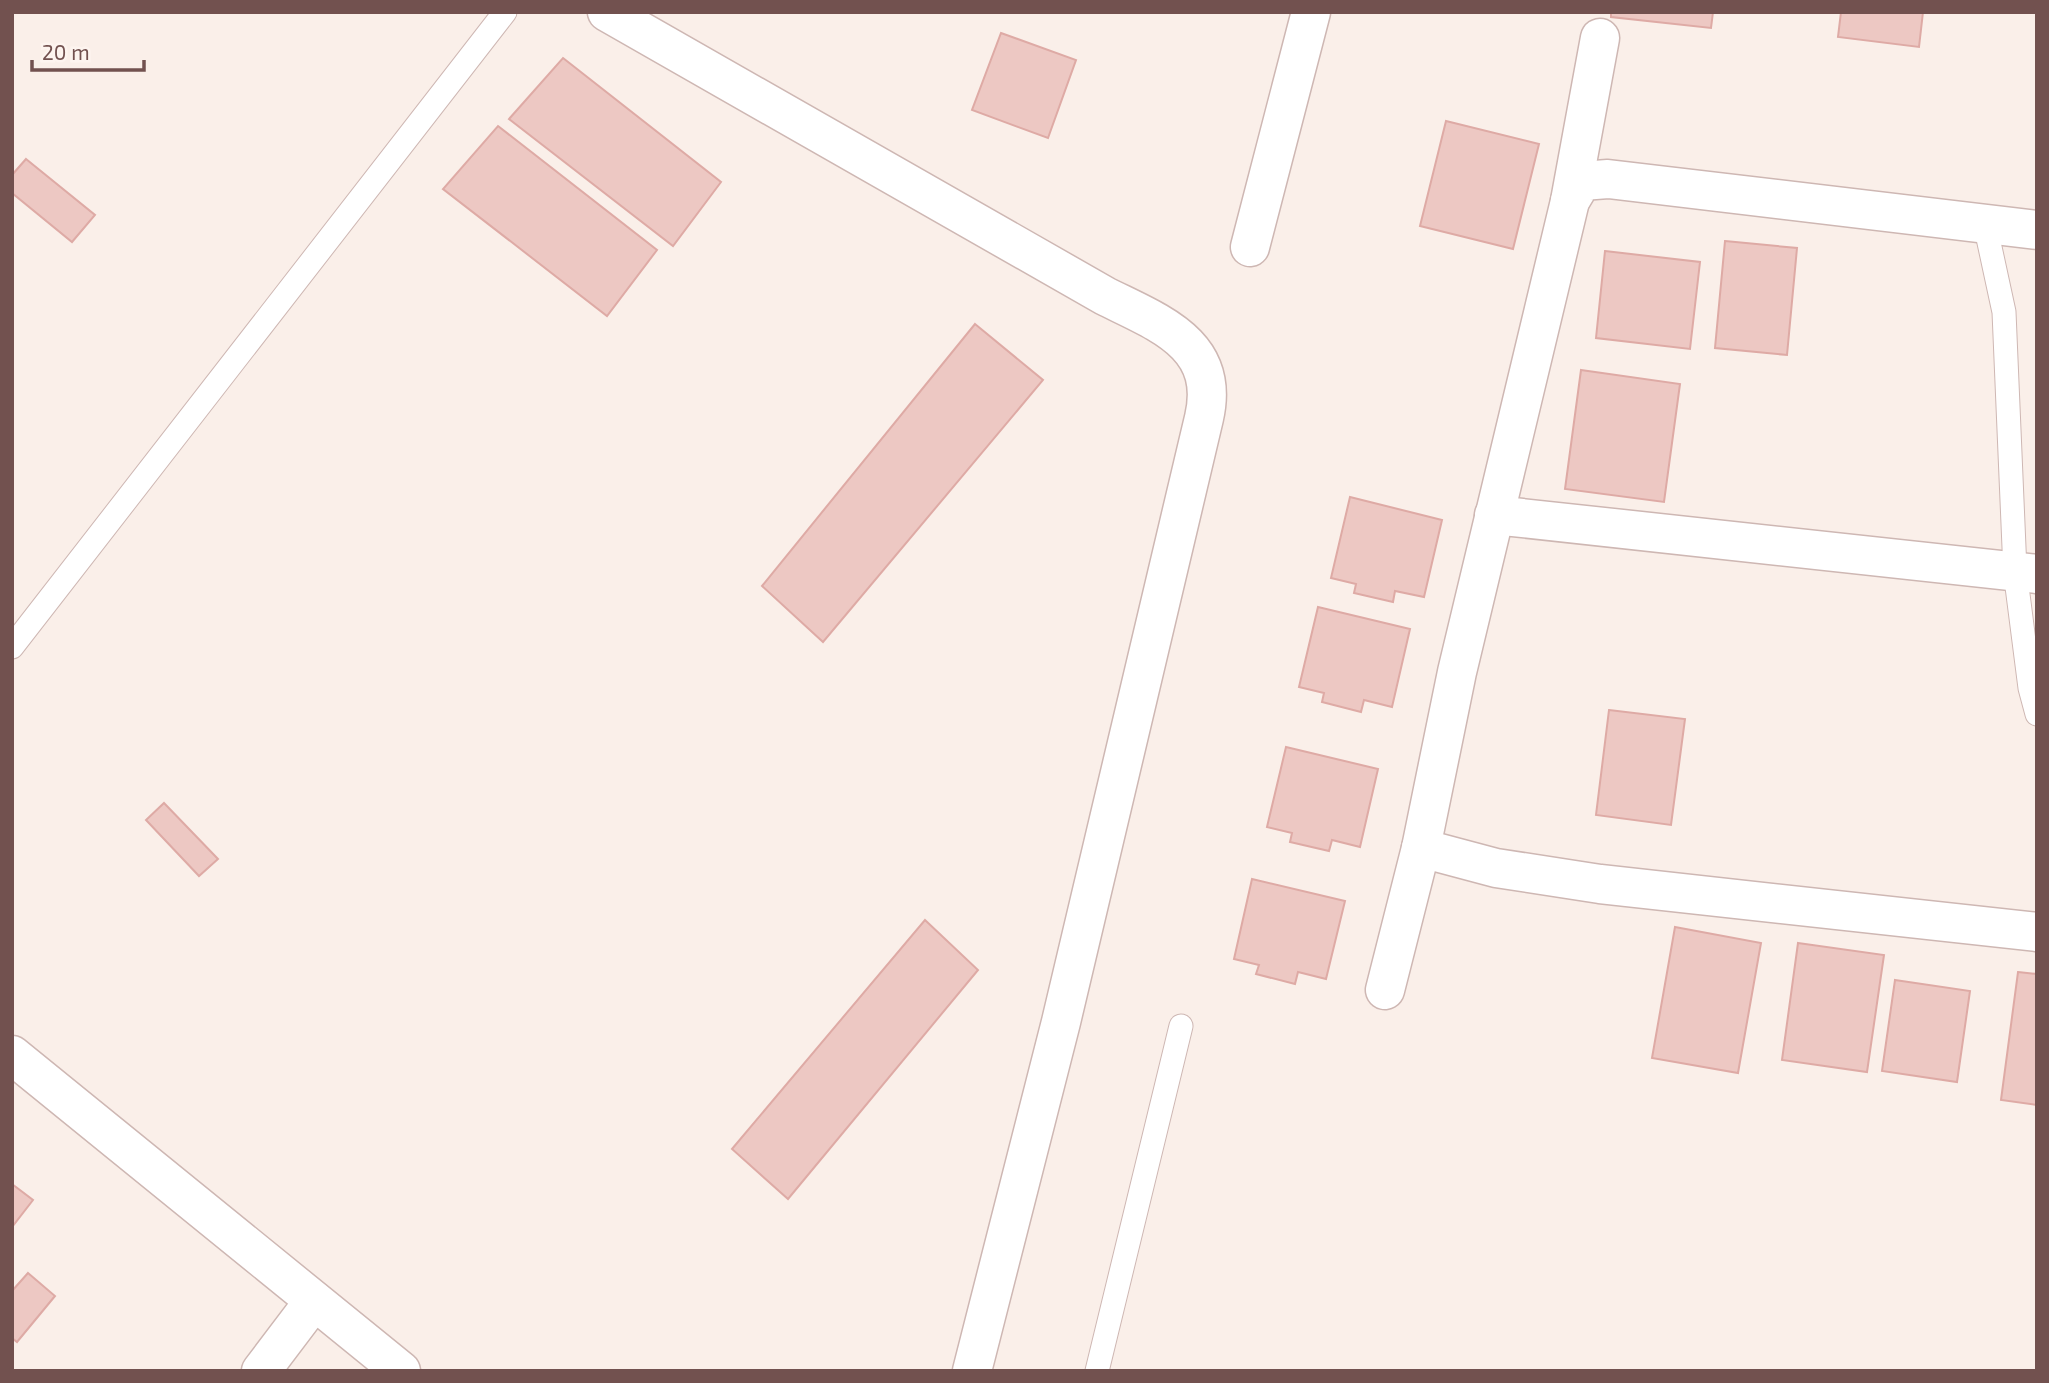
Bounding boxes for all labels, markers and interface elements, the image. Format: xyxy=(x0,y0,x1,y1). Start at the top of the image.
scale bar xyxy=(32,28,144,72)
text: 20 m xyxy=(42,39,90,64)

